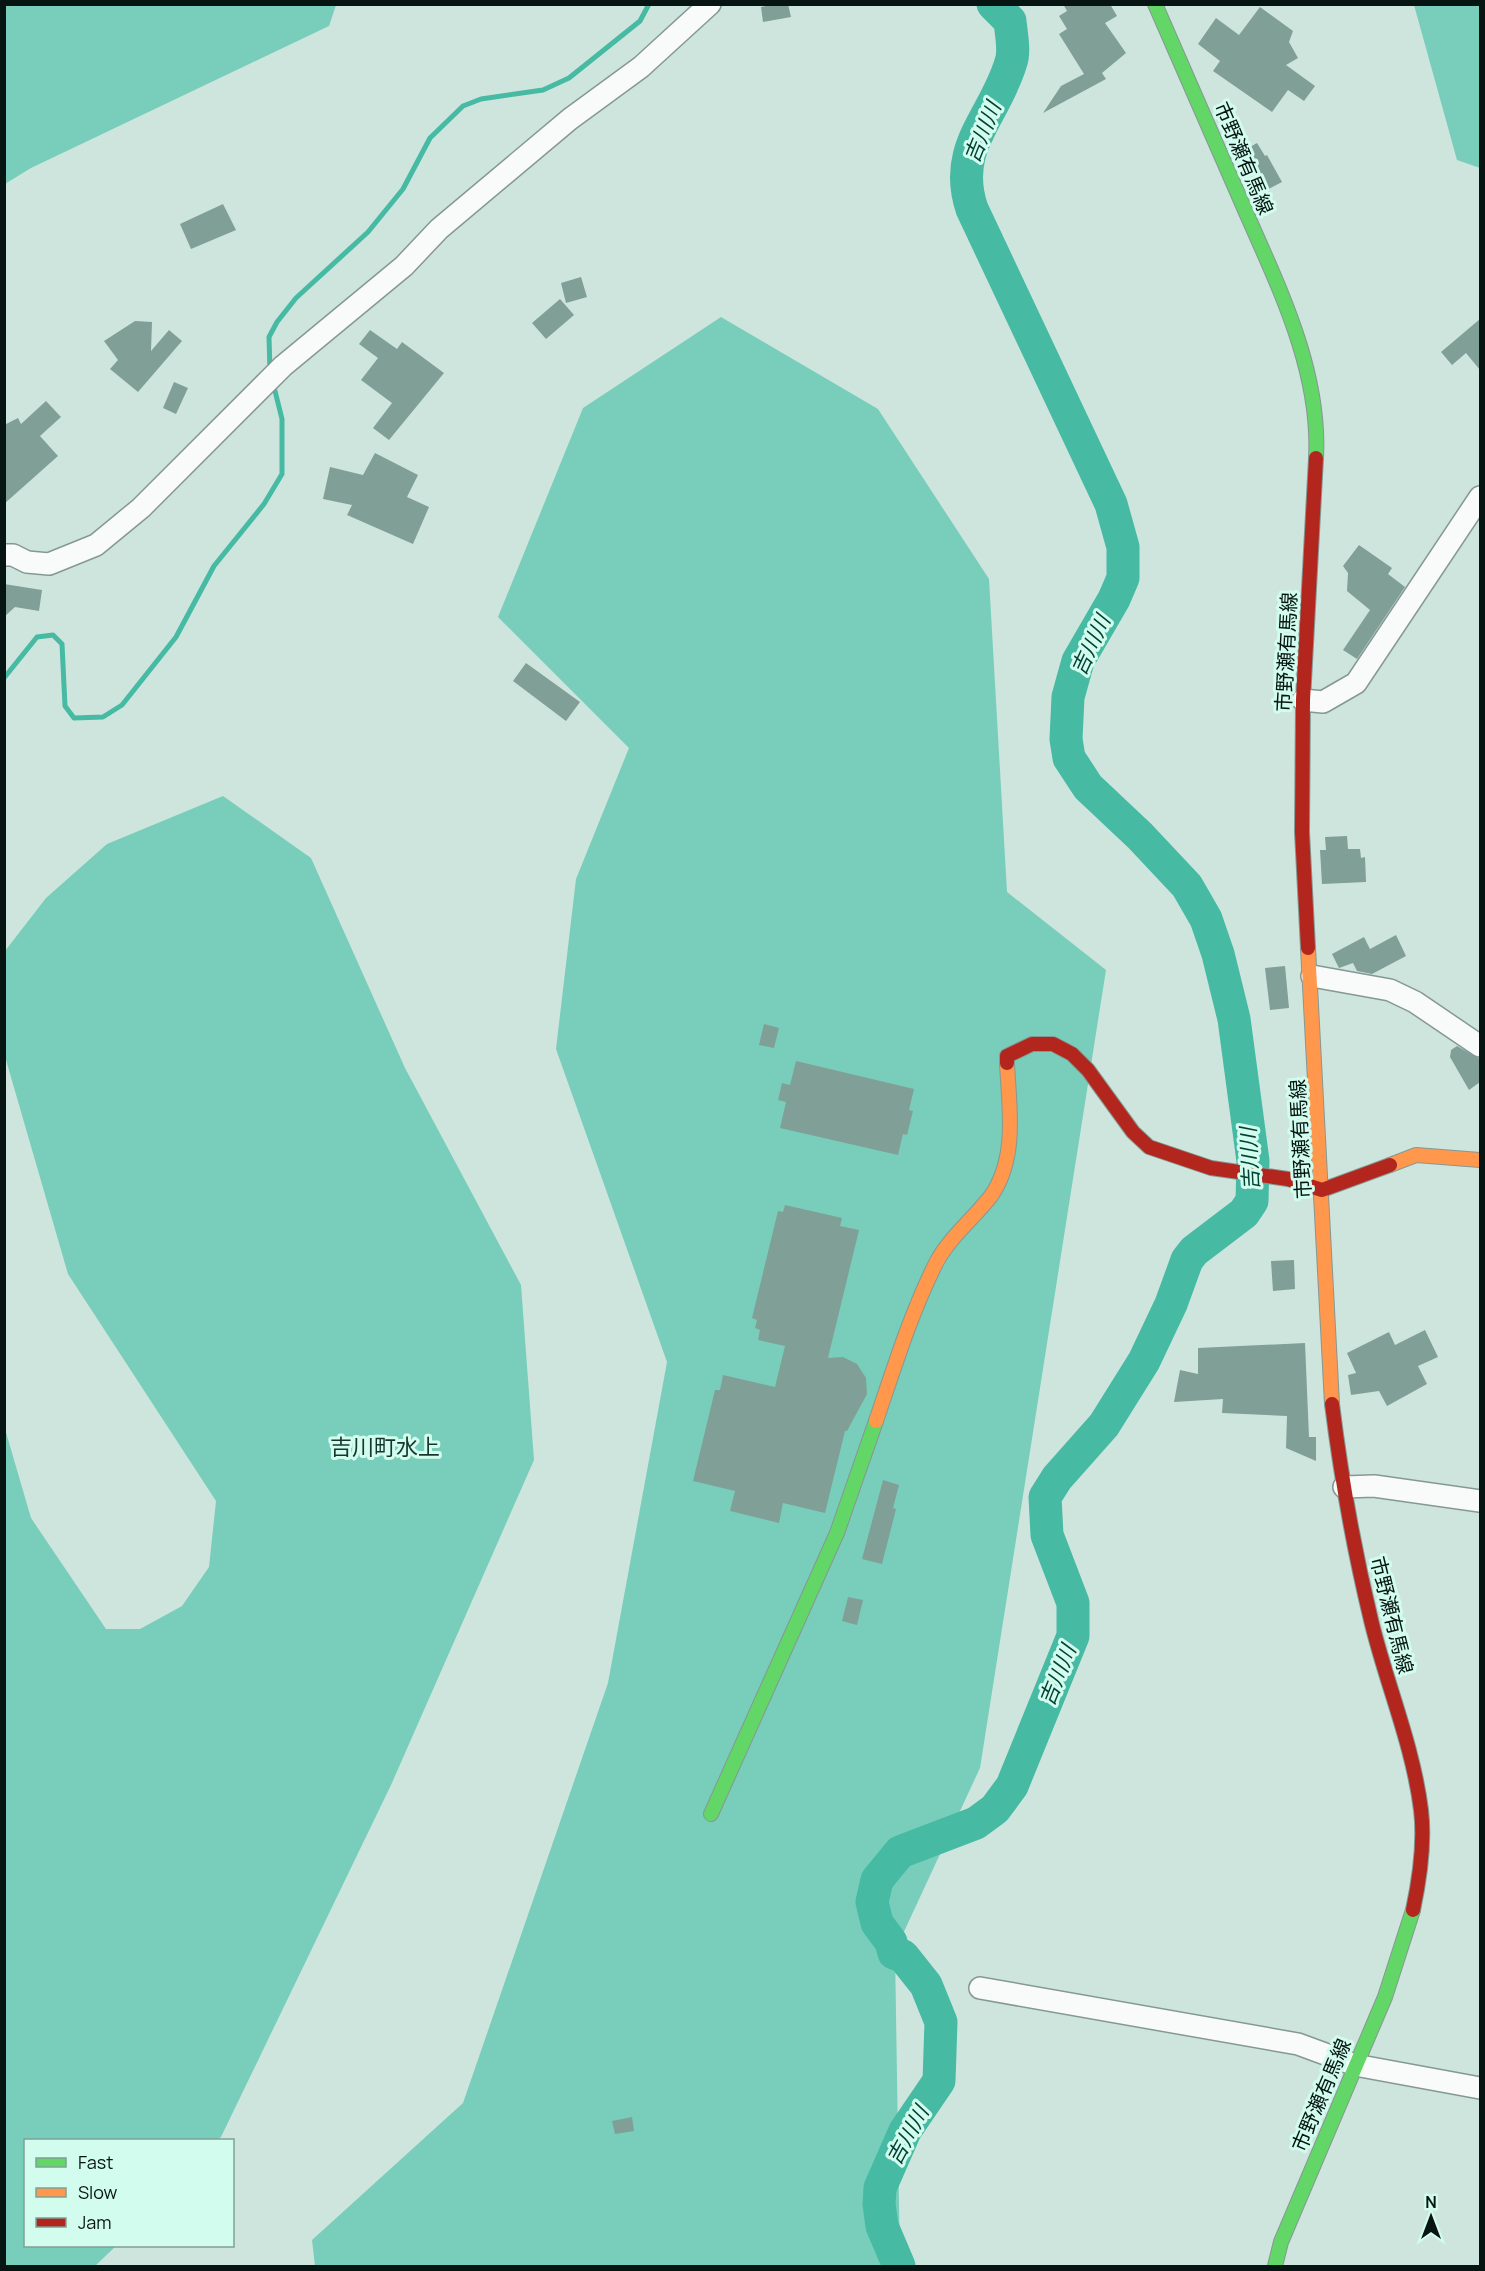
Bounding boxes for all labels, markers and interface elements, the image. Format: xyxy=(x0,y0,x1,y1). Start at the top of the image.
water label: 吉川川 xyxy=(957,96,1008,166)
street label: 市野瀬有馬線 xyxy=(1208,97,1280,219)
street label: 市野瀬有馬線 xyxy=(1269,591,1303,713)
water label: 吉川川 xyxy=(1064,609,1117,679)
street label: 市野瀬有馬線 xyxy=(1283,1078,1317,1200)
water label: 吉川川 xyxy=(1233,1125,1265,1191)
district label: 吉川町水上 xyxy=(330,1432,440,1462)
street label: 市野瀬有馬線 xyxy=(1364,1554,1420,1676)
water label: 吉川川 xyxy=(1032,1639,1083,1709)
street label: 市野瀬有馬線 xyxy=(1285,2034,1357,2156)
water label: 吉川川 xyxy=(879,2099,935,2169)
legend xyxy=(24,2139,234,2247)
text: Fast xyxy=(78,2150,113,2174)
text: Slow xyxy=(78,2180,118,2204)
north arrow xyxy=(1401,2187,1461,2247)
text: N xyxy=(1425,2191,1437,2213)
text: Jam xyxy=(78,2210,112,2234)

